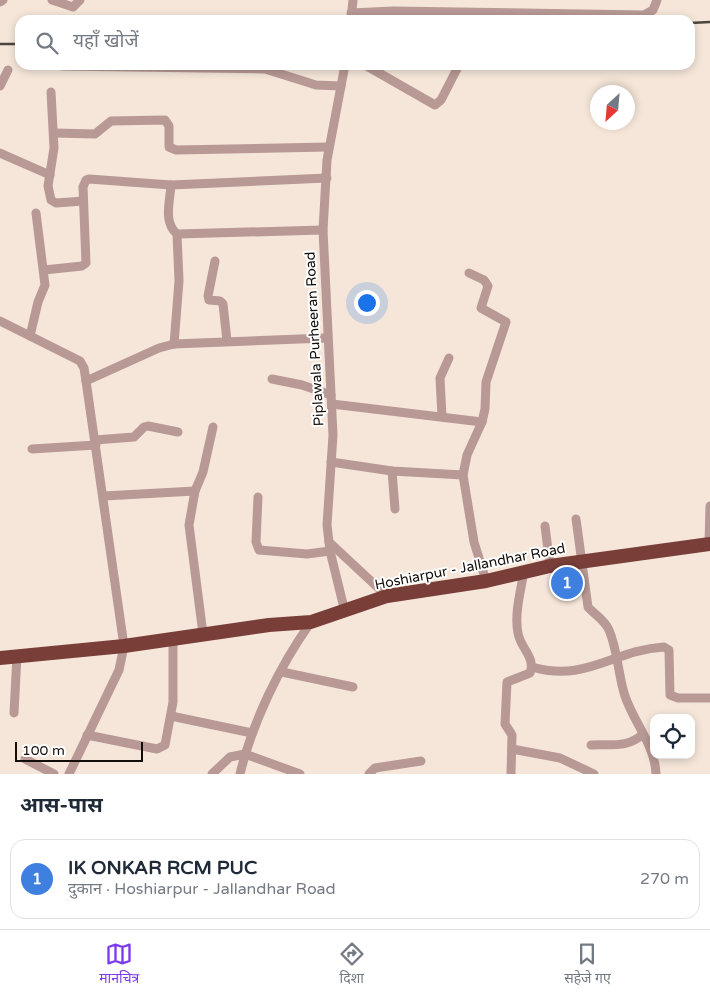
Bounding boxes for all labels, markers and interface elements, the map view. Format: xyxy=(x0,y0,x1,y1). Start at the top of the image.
search box xyxy=(15,15,695,70)
icon: search xyxy=(33,29,61,57)
text: यहाँ खोजें xyxy=(73,30,139,52)
north arrow xyxy=(590,85,635,130)
street label: Piplawala Purheeran Road xyxy=(301,251,328,427)
your location xyxy=(354,290,380,316)
street label: Hoshiarpur - Jallandhar Road xyxy=(373,540,567,593)
pin: 1 xyxy=(551,564,583,602)
map controls xyxy=(650,714,695,759)
button: locate xyxy=(650,714,695,759)
scale bar xyxy=(15,739,142,762)
text: 100 m xyxy=(22,742,65,759)
text: आस-पास xyxy=(20,793,103,818)
text: IK ONKAR RCM PUC xyxy=(68,857,257,879)
text: 1 xyxy=(32,869,42,889)
text: 270 m xyxy=(640,869,689,889)
text: दुकान · Hoshiarpur - Jallandhar Road xyxy=(68,879,336,899)
tab: मानचित्र xyxy=(99,940,139,989)
tab: दिशा xyxy=(338,940,366,989)
tab: सहेजे गए xyxy=(564,940,611,989)

